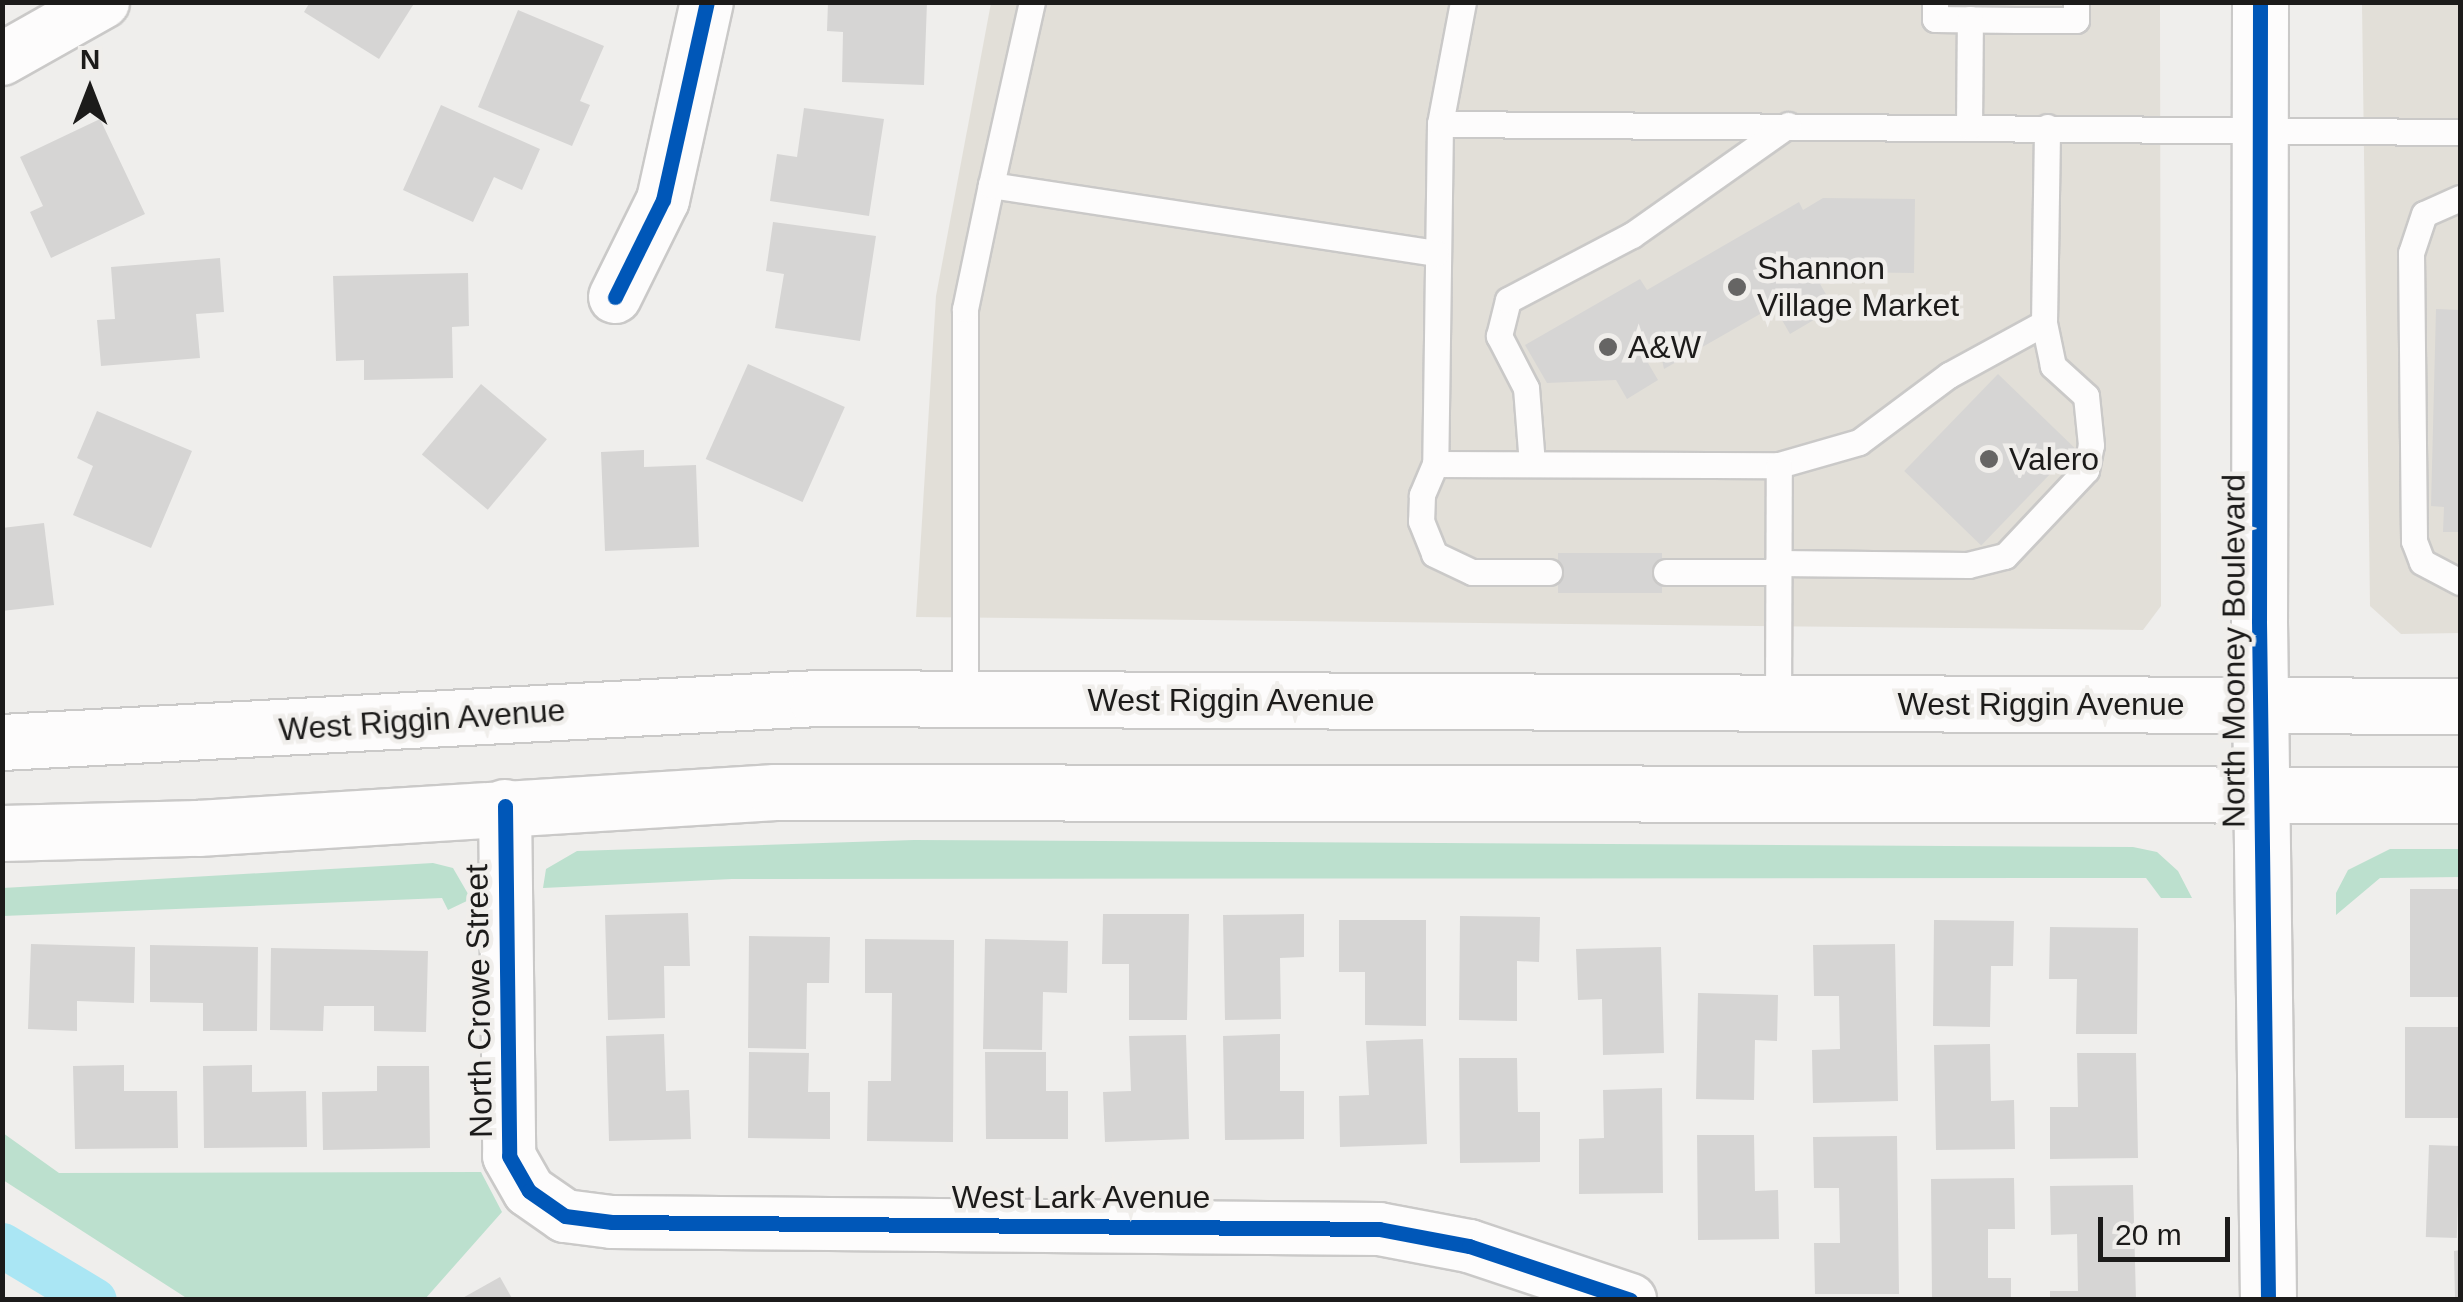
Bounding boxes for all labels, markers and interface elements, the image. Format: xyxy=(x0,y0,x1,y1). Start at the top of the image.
north arrow xyxy=(40,40,140,140)
text: N xyxy=(80,44,100,75)
place label: Shannon Village Market xyxy=(1757,250,1959,325)
marker: Shannon Village Market xyxy=(1726,276,1748,298)
place label: A&W xyxy=(1628,328,1701,366)
marker: A&W xyxy=(1597,336,1619,358)
place label: Valero xyxy=(2009,440,2099,478)
marker: Valero xyxy=(1978,448,2000,470)
street label: North Mooney Boulevard xyxy=(2215,474,2253,828)
street label: West Riggin Avenue xyxy=(1087,681,1375,719)
street label: West Riggin Avenue xyxy=(1897,685,2185,723)
street label: West Riggin Avenue xyxy=(277,691,567,749)
street label: North Crowe Street xyxy=(457,864,501,1138)
street label: West Lark Avenue xyxy=(951,1178,1211,1216)
scale bar xyxy=(2103,1197,2236,1259)
text: 20 m xyxy=(2115,1218,2182,1251)

